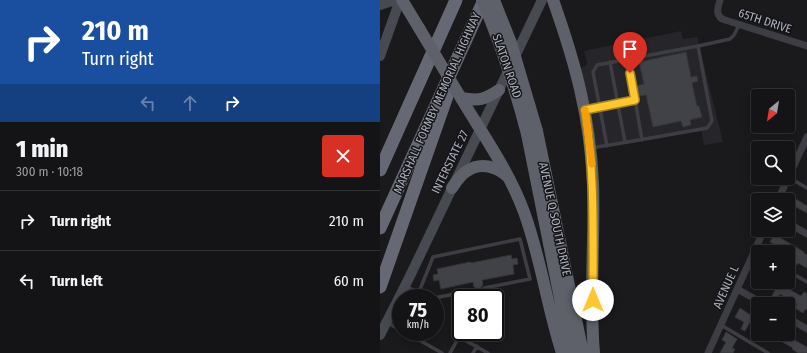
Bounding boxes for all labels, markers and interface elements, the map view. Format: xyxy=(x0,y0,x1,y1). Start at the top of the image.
street label: 65TH DRIVE xyxy=(737,6,794,36)
street label: MARSHALL FORMBY MEMORIAL HIGHWAY xyxy=(391,10,483,196)
text: 210 m xyxy=(82,14,149,47)
icon: right xyxy=(16,16,68,68)
street label: SLATON ROAD xyxy=(489,32,525,100)
pin xyxy=(613,32,647,73)
icon: arrive xyxy=(619,38,641,60)
text: Turn right xyxy=(82,48,154,70)
north arrow xyxy=(751,89,795,133)
map controls xyxy=(751,89,795,341)
icon: left xyxy=(137,92,159,114)
icon: ahead xyxy=(179,92,201,114)
icon: right xyxy=(221,92,243,114)
street label: INTERSTATE 27 xyxy=(429,128,471,196)
text: 1 min xyxy=(16,135,68,163)
button: close xyxy=(322,135,364,177)
button: search xyxy=(751,141,795,185)
street label: AVENUE Q SOUTH DRIVE xyxy=(536,161,574,277)
text: 300 m · 10:18 xyxy=(16,164,83,179)
button: layers xyxy=(751,193,795,237)
icon: right xyxy=(16,210,38,232)
text: Turn right xyxy=(50,212,111,230)
text: 210 m xyxy=(329,212,364,230)
button: + xyxy=(751,245,795,289)
street label: AVENUE L xyxy=(710,263,742,311)
icon: left xyxy=(16,270,38,292)
text: Turn left xyxy=(50,272,103,290)
text: 60 m xyxy=(334,272,364,290)
position arrow xyxy=(572,279,614,321)
speed limit sign: 80 xyxy=(452,289,504,341)
button: − xyxy=(751,297,795,341)
text: 75 xyxy=(409,298,427,322)
text: km/h xyxy=(407,319,429,331)

